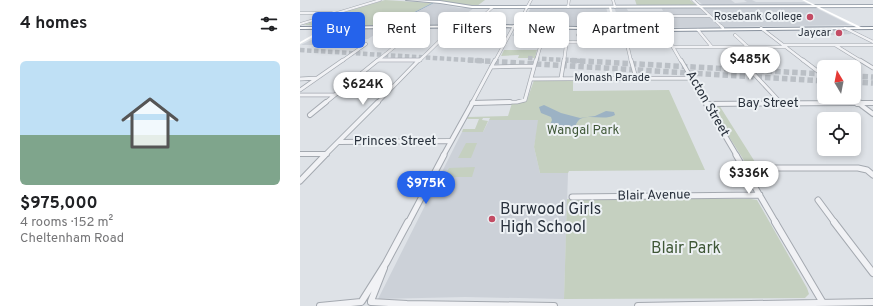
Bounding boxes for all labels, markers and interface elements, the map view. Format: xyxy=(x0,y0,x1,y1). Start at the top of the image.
place label: Rosebank College xyxy=(714,10,802,24)
chip: Buy xyxy=(312,12,365,48)
chip: Rent xyxy=(373,12,430,48)
chip: Filters xyxy=(438,12,506,48)
chip: New xyxy=(514,12,569,48)
chip: Apartment xyxy=(577,12,674,48)
marker: Rosebank College xyxy=(805,12,815,22)
text: 4 homes xyxy=(20,13,87,35)
icon: filters xyxy=(258,13,280,35)
place label: Jaycar xyxy=(798,26,832,40)
marker: Jaycar xyxy=(834,28,844,38)
pin: $485K xyxy=(722,47,778,81)
text: $485K xyxy=(729,52,771,68)
north arrow xyxy=(817,60,861,104)
map controls xyxy=(817,60,861,156)
street label: Acton Street xyxy=(682,68,732,140)
street label: Monash Parade xyxy=(574,71,650,85)
pin: $624K xyxy=(335,72,391,106)
text: $624K xyxy=(342,77,384,93)
icon: home xyxy=(114,87,186,159)
street label: Bay Street xyxy=(737,96,799,112)
button: locate xyxy=(817,112,861,156)
park label: Wangal Park xyxy=(547,123,619,139)
street label: Princes Street xyxy=(354,134,436,150)
pin: $336K xyxy=(721,161,777,195)
text: $336K xyxy=(729,166,769,182)
pin: $975K xyxy=(398,171,454,205)
text: $975K xyxy=(406,176,446,192)
street label: Blair Avenue xyxy=(617,187,691,205)
text: $975,000 xyxy=(20,193,98,215)
place label: Burwood Girls High School xyxy=(500,200,601,238)
marker: Burwood Girls High School xyxy=(487,214,497,224)
text: 4 rooms · 152 m² xyxy=(20,215,113,231)
text: Cheltenham Road xyxy=(20,231,124,247)
park label: Blair Park xyxy=(651,239,721,259)

